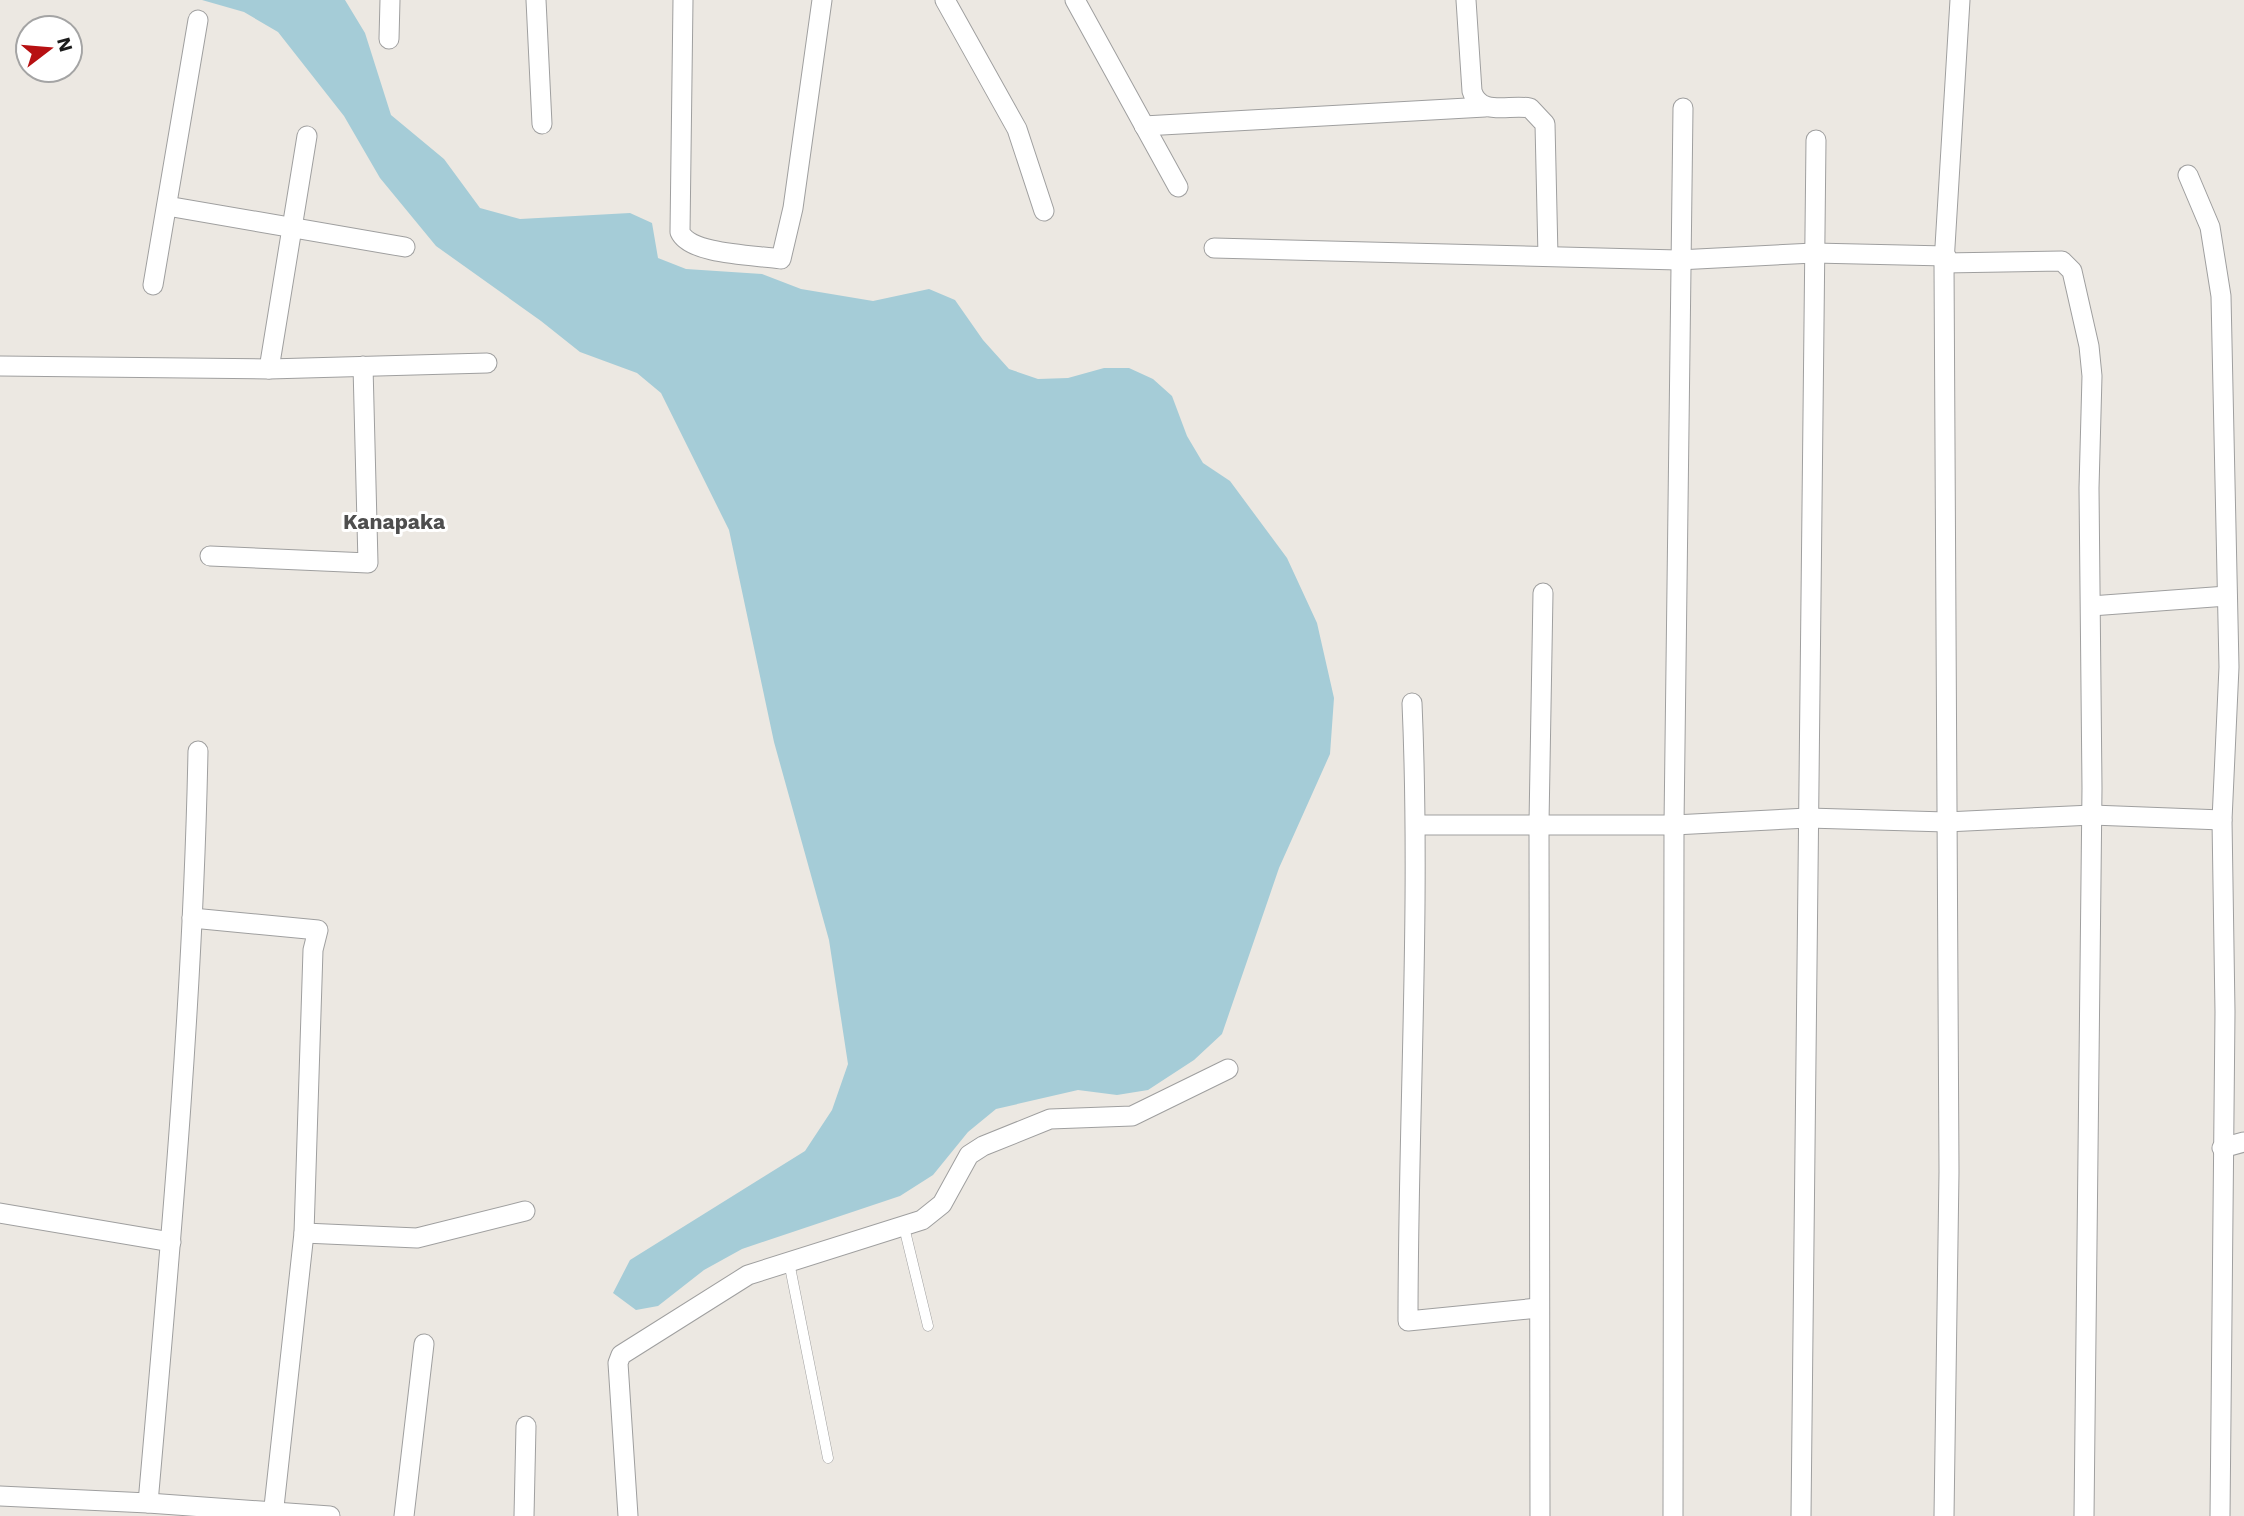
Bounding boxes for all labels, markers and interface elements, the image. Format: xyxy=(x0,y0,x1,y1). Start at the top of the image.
north arrow xyxy=(14,14,84,84)
text: N xyxy=(52,35,78,54)
district label: Kanapaka xyxy=(343,509,446,534)

